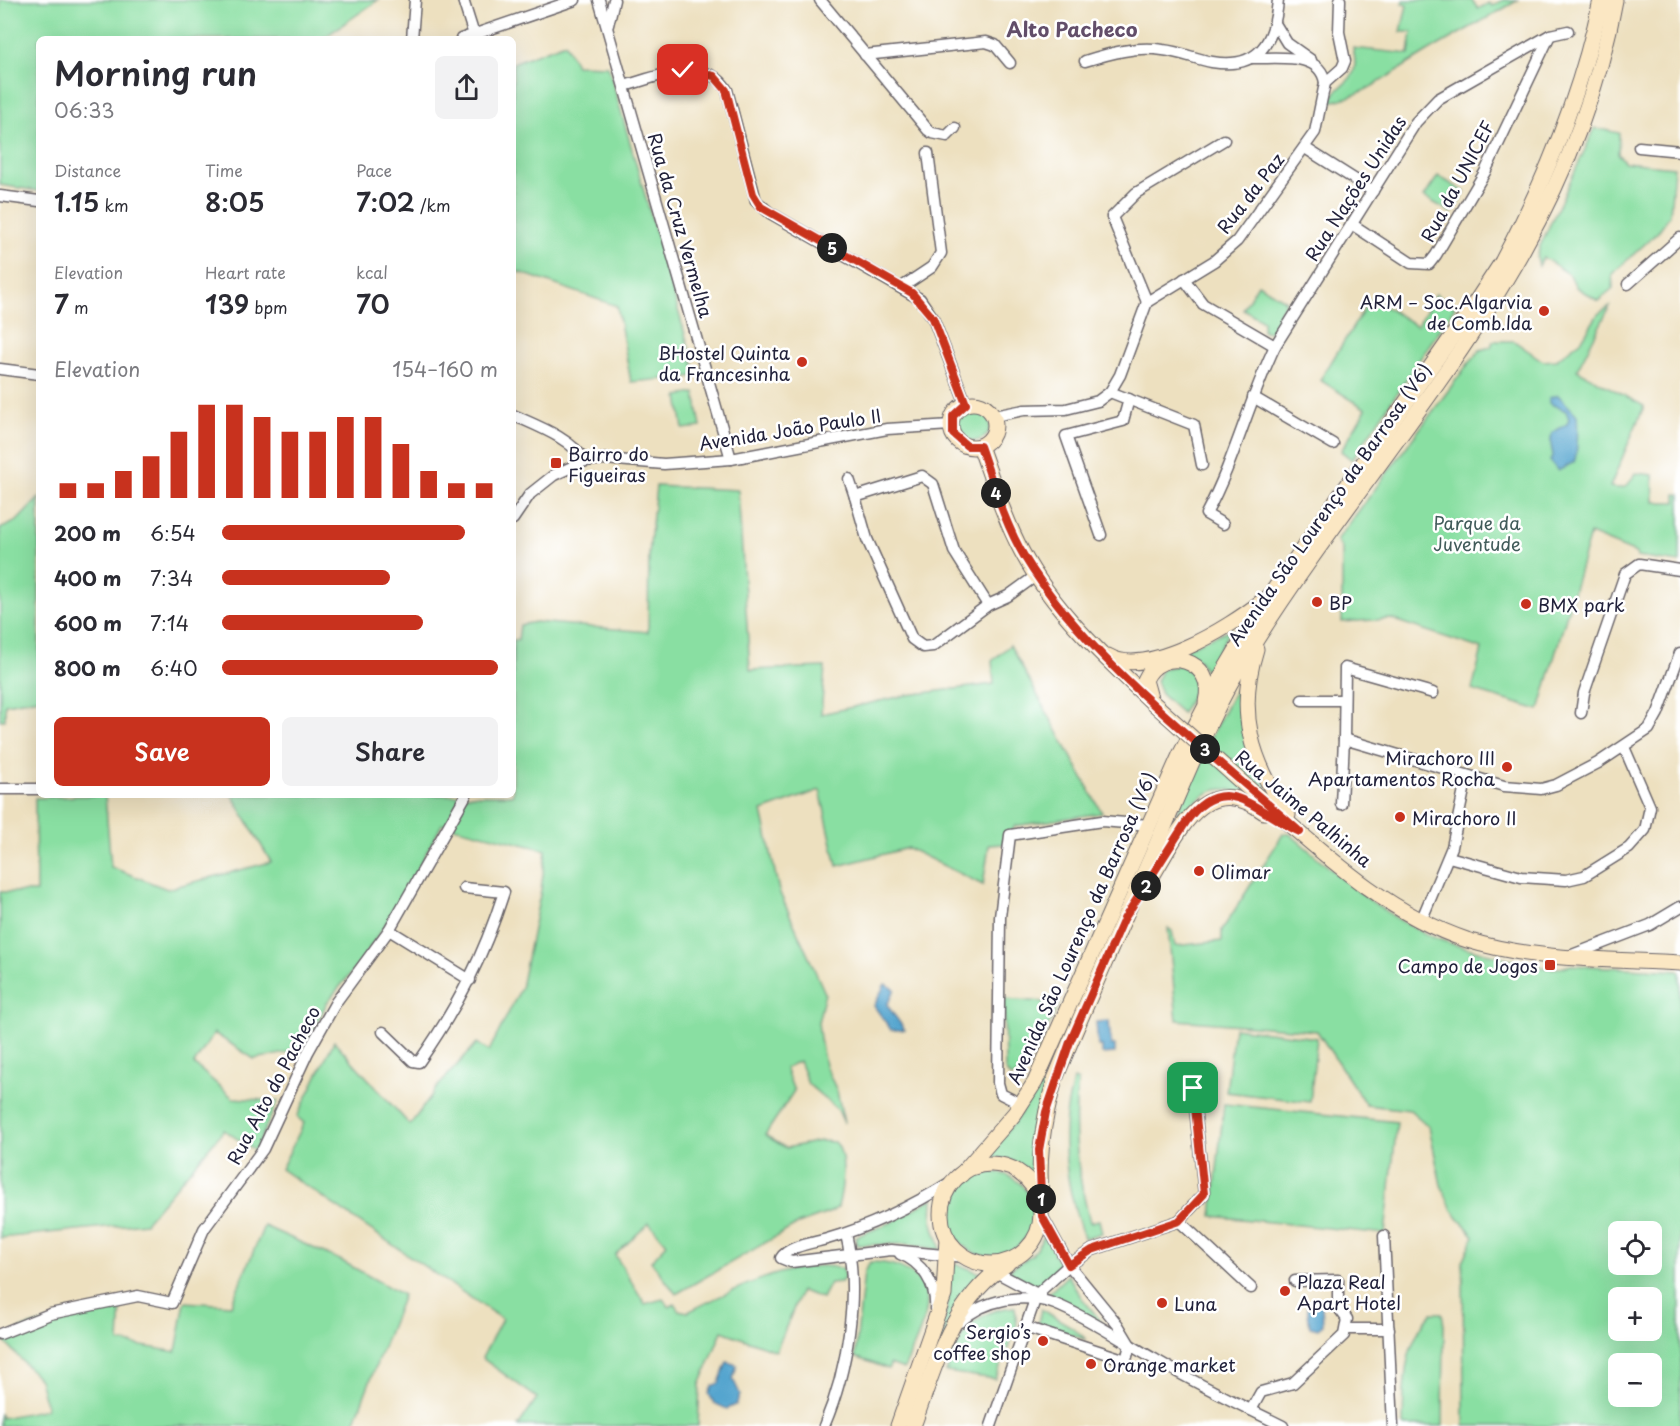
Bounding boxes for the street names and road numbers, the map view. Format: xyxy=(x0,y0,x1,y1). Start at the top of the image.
street label: Rua Nações Unidas xyxy=(1298,110,1412,266)
street label: Rua da UNICEF xyxy=(1414,115,1500,247)
street label: Rua da Cruz Vermelha xyxy=(642,129,721,321)
street label: Rua da Paz xyxy=(1210,147,1290,239)
street label: Avenida São Lourenço da Barrosa (V6) xyxy=(1221,357,1437,651)
street label: Avenida João Paulo II xyxy=(697,401,883,457)
street label: Rua Jaime Palhinha xyxy=(1230,743,1379,874)
street label: Avenida São Lourenço da Barrosa (V6) xyxy=(1000,768,1162,1088)
street label: Rua Alto do Pacheco xyxy=(220,1001,326,1169)

